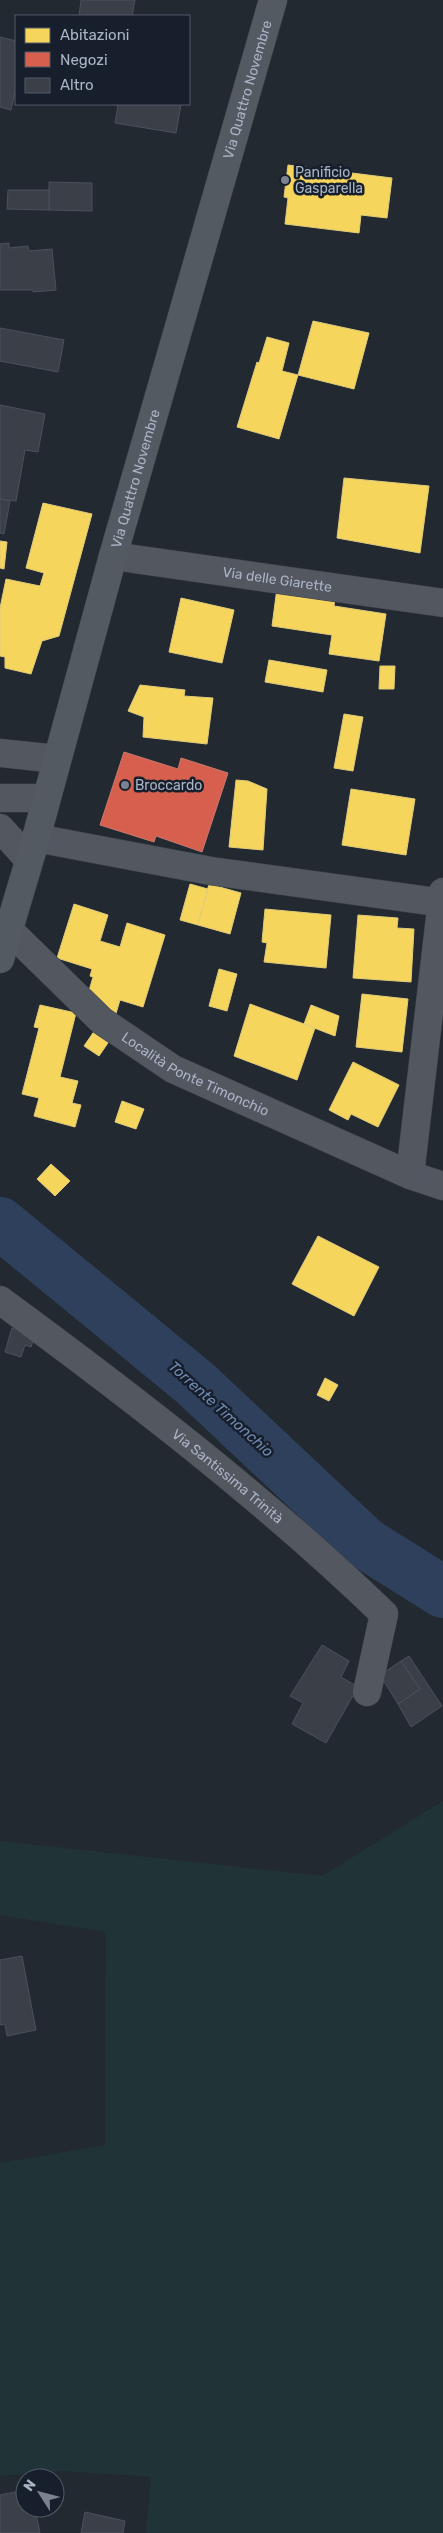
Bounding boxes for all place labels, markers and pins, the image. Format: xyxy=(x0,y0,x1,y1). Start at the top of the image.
place label: Panificio Gasparella xyxy=(295,164,363,197)
marker: Panificio Gasparella xyxy=(279,174,291,186)
place label: Broccardo xyxy=(135,777,202,794)
marker: Broccardo xyxy=(119,779,131,791)

